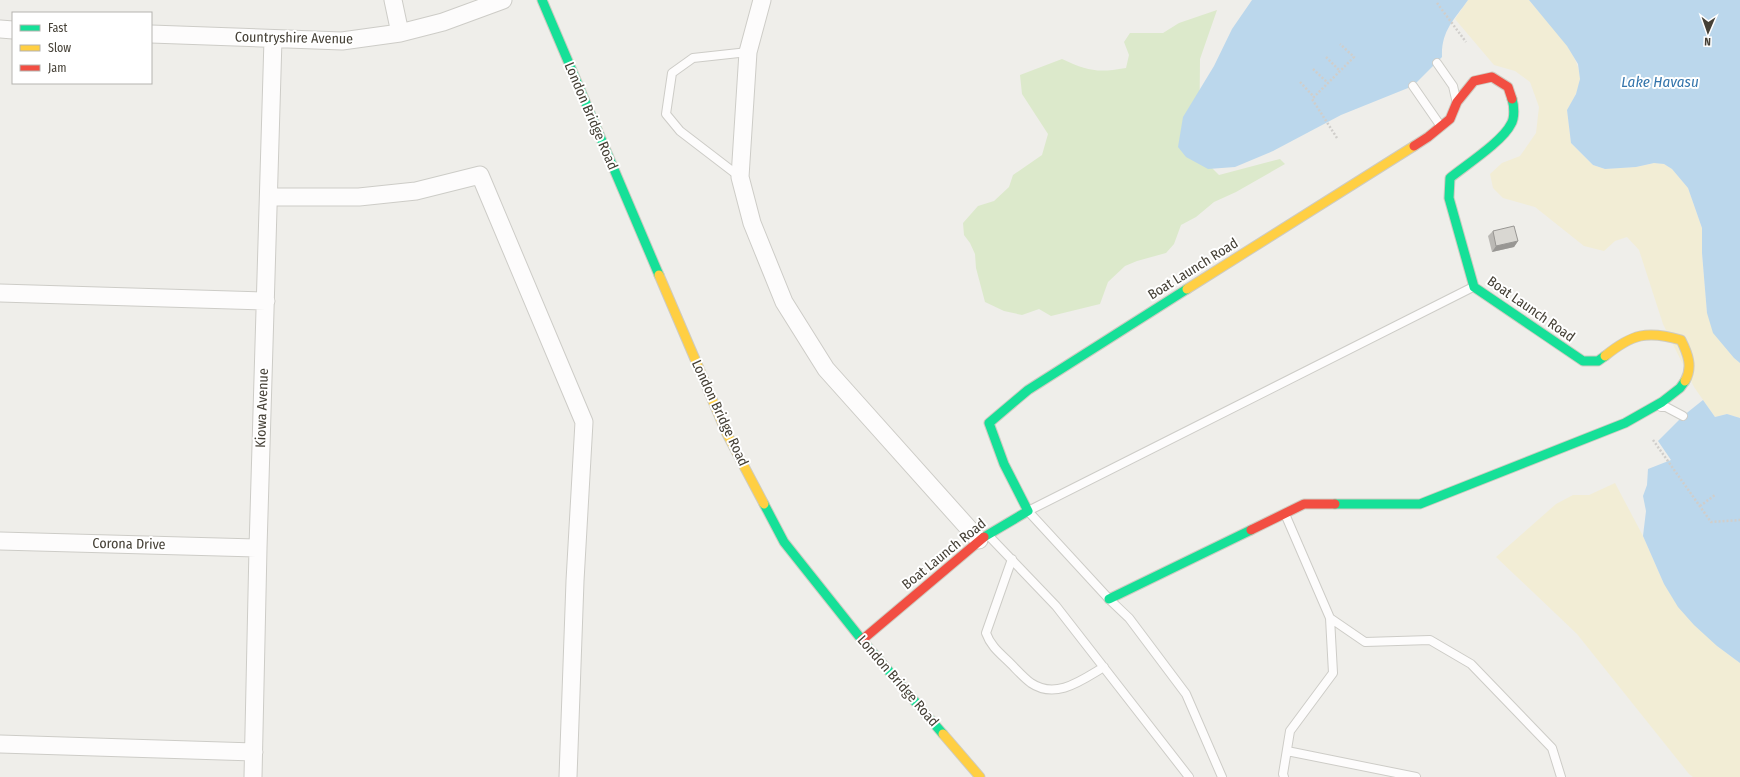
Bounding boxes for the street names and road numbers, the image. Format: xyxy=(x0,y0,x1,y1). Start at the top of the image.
street label: Countryshire Avenue xyxy=(235,28,353,48)
street label: London Bridge Road xyxy=(561,60,621,172)
street label: Boat Launch Road xyxy=(1145,235,1241,303)
street label: Boat Launch Road xyxy=(1484,273,1578,345)
street label: London Bridge Road xyxy=(688,357,752,469)
street label: Kiowa Avenue xyxy=(252,368,272,448)
street label: Boat Launch Road xyxy=(899,515,989,593)
street label: Corona Drive xyxy=(92,535,166,553)
street label: London Bridge Road xyxy=(854,632,942,730)

